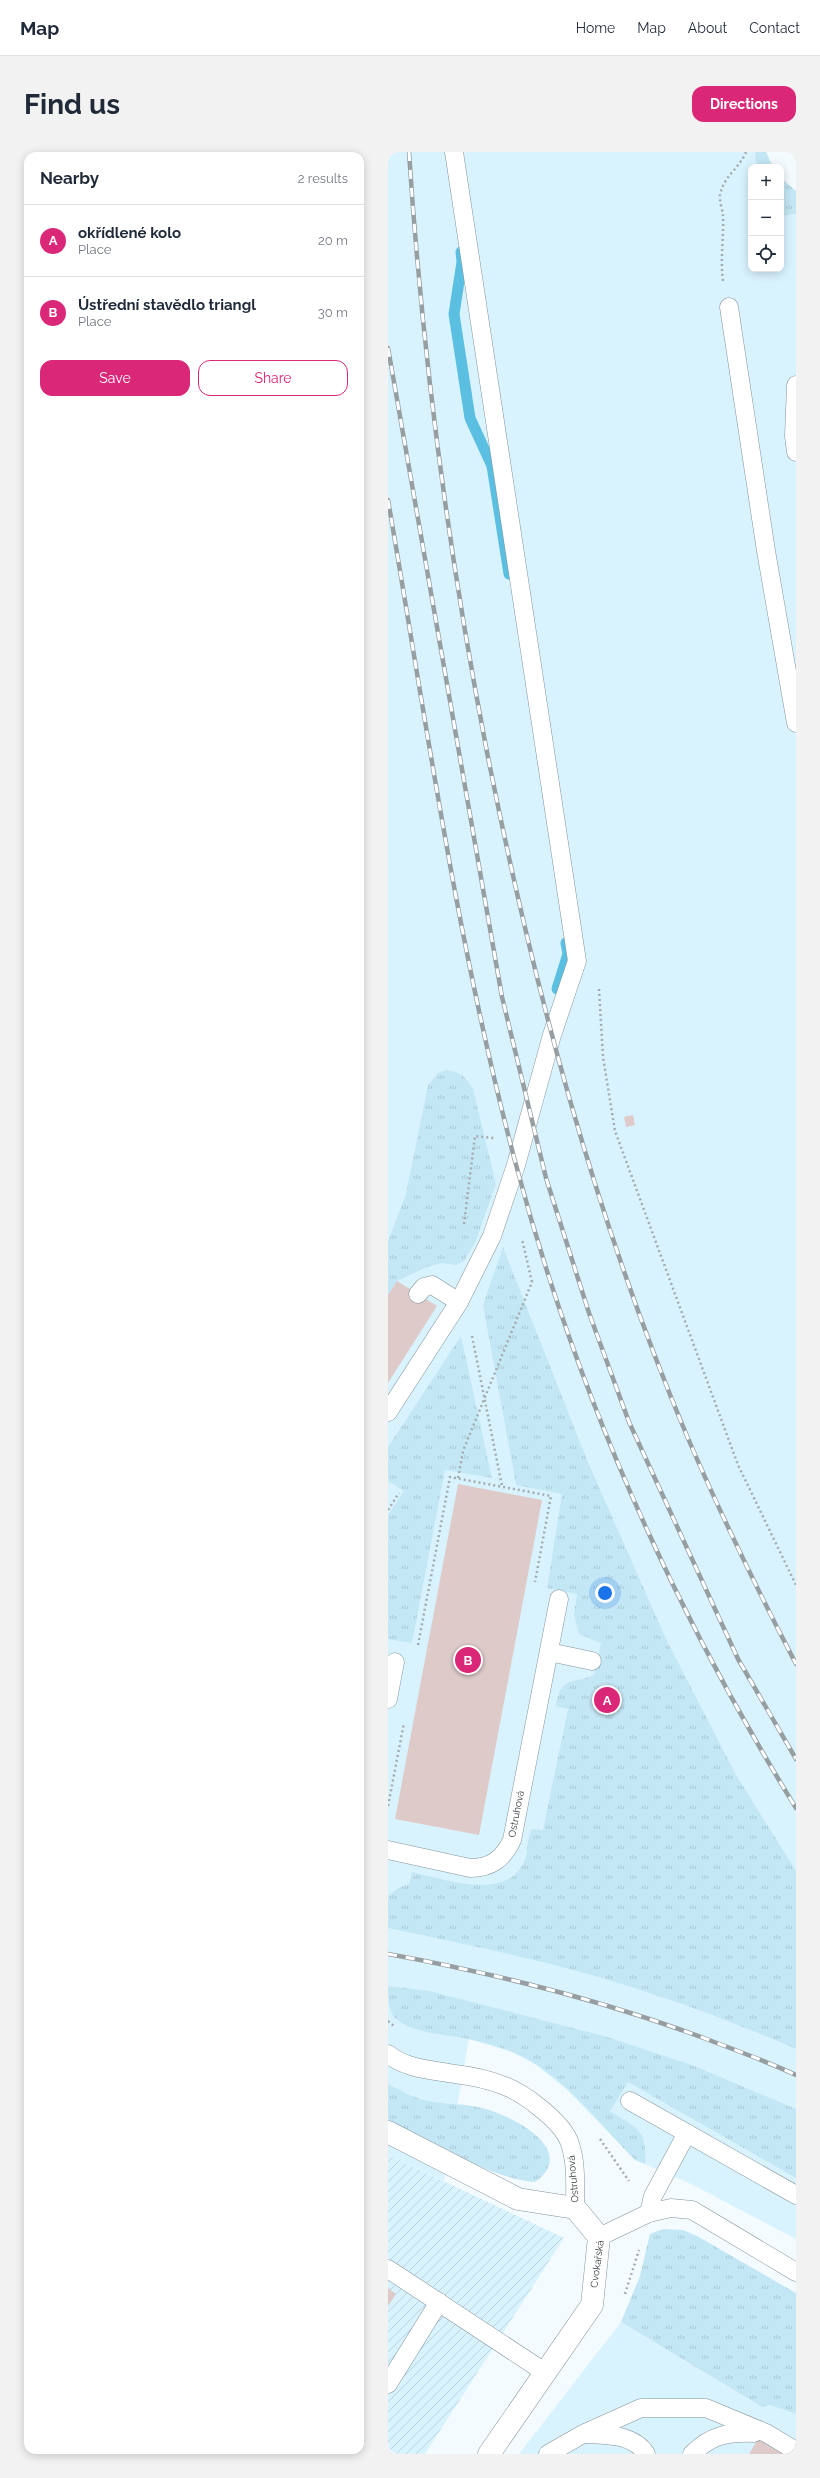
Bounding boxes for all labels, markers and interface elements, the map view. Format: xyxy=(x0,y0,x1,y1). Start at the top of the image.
text: Map xyxy=(20,17,59,39)
text: Home xyxy=(576,20,615,36)
text: Map xyxy=(637,20,666,36)
text: About xyxy=(688,20,727,36)
text: Contact xyxy=(749,20,800,36)
button: Directions xyxy=(692,86,796,122)
text: Find us xyxy=(24,88,120,121)
map controls xyxy=(748,164,784,272)
button: + xyxy=(748,164,784,200)
text: Nearby xyxy=(40,168,99,188)
text: 2 results xyxy=(298,171,348,186)
button: − xyxy=(748,200,784,236)
text: okřídlené kolo xyxy=(78,224,181,242)
text: A xyxy=(49,233,57,248)
text: 20 m xyxy=(318,233,348,248)
button: locate xyxy=(748,236,784,272)
text: Place xyxy=(78,242,111,257)
text: Ústřední stavědlo triangl xyxy=(78,296,256,314)
text: B xyxy=(49,305,57,320)
text: 30 m xyxy=(318,305,348,320)
text: Place xyxy=(78,314,111,329)
button: Save xyxy=(40,360,190,396)
button: Share xyxy=(198,360,348,396)
your location xyxy=(595,1583,615,1603)
pin: B xyxy=(455,1645,481,1675)
pin: A xyxy=(594,1685,620,1715)
street label: Ostruhová xyxy=(506,1790,526,1838)
street label: Ostruhová xyxy=(565,2155,581,2203)
street label: Cvokařská xyxy=(588,2240,606,2288)

